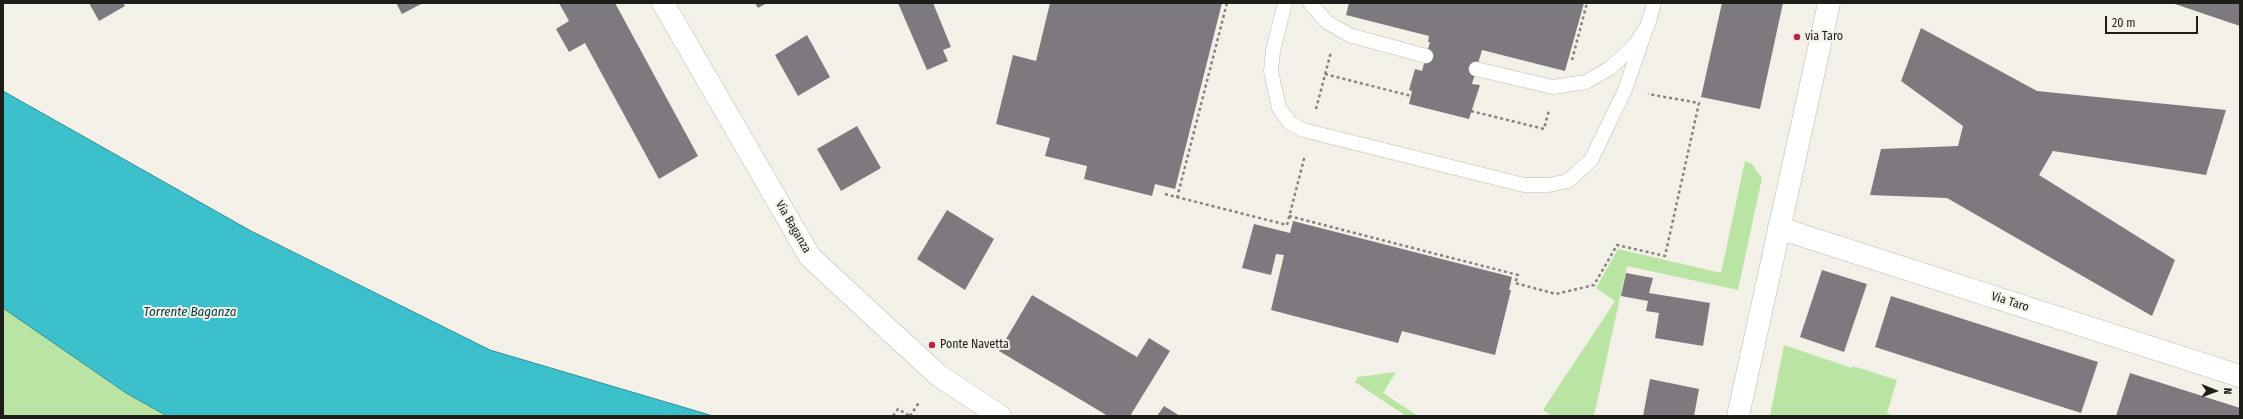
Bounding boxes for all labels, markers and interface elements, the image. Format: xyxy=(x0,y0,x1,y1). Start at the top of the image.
scale bar xyxy=(2107,8,2200,34)
text: 20 m xyxy=(2112,16,2136,30)
place label: via Taro xyxy=(1805,30,1843,44)
marker: via Taro xyxy=(1792,32,1802,42)
street label: Via Baganza xyxy=(772,198,814,256)
street label: Via Taro xyxy=(1989,289,2031,315)
water label: Torrente Baganza xyxy=(144,304,236,320)
place label: Ponte Navetta xyxy=(940,338,1009,352)
marker: Ponte Navetta xyxy=(927,340,937,350)
north arrow xyxy=(2195,371,2235,411)
text: N xyxy=(2221,388,2234,395)

